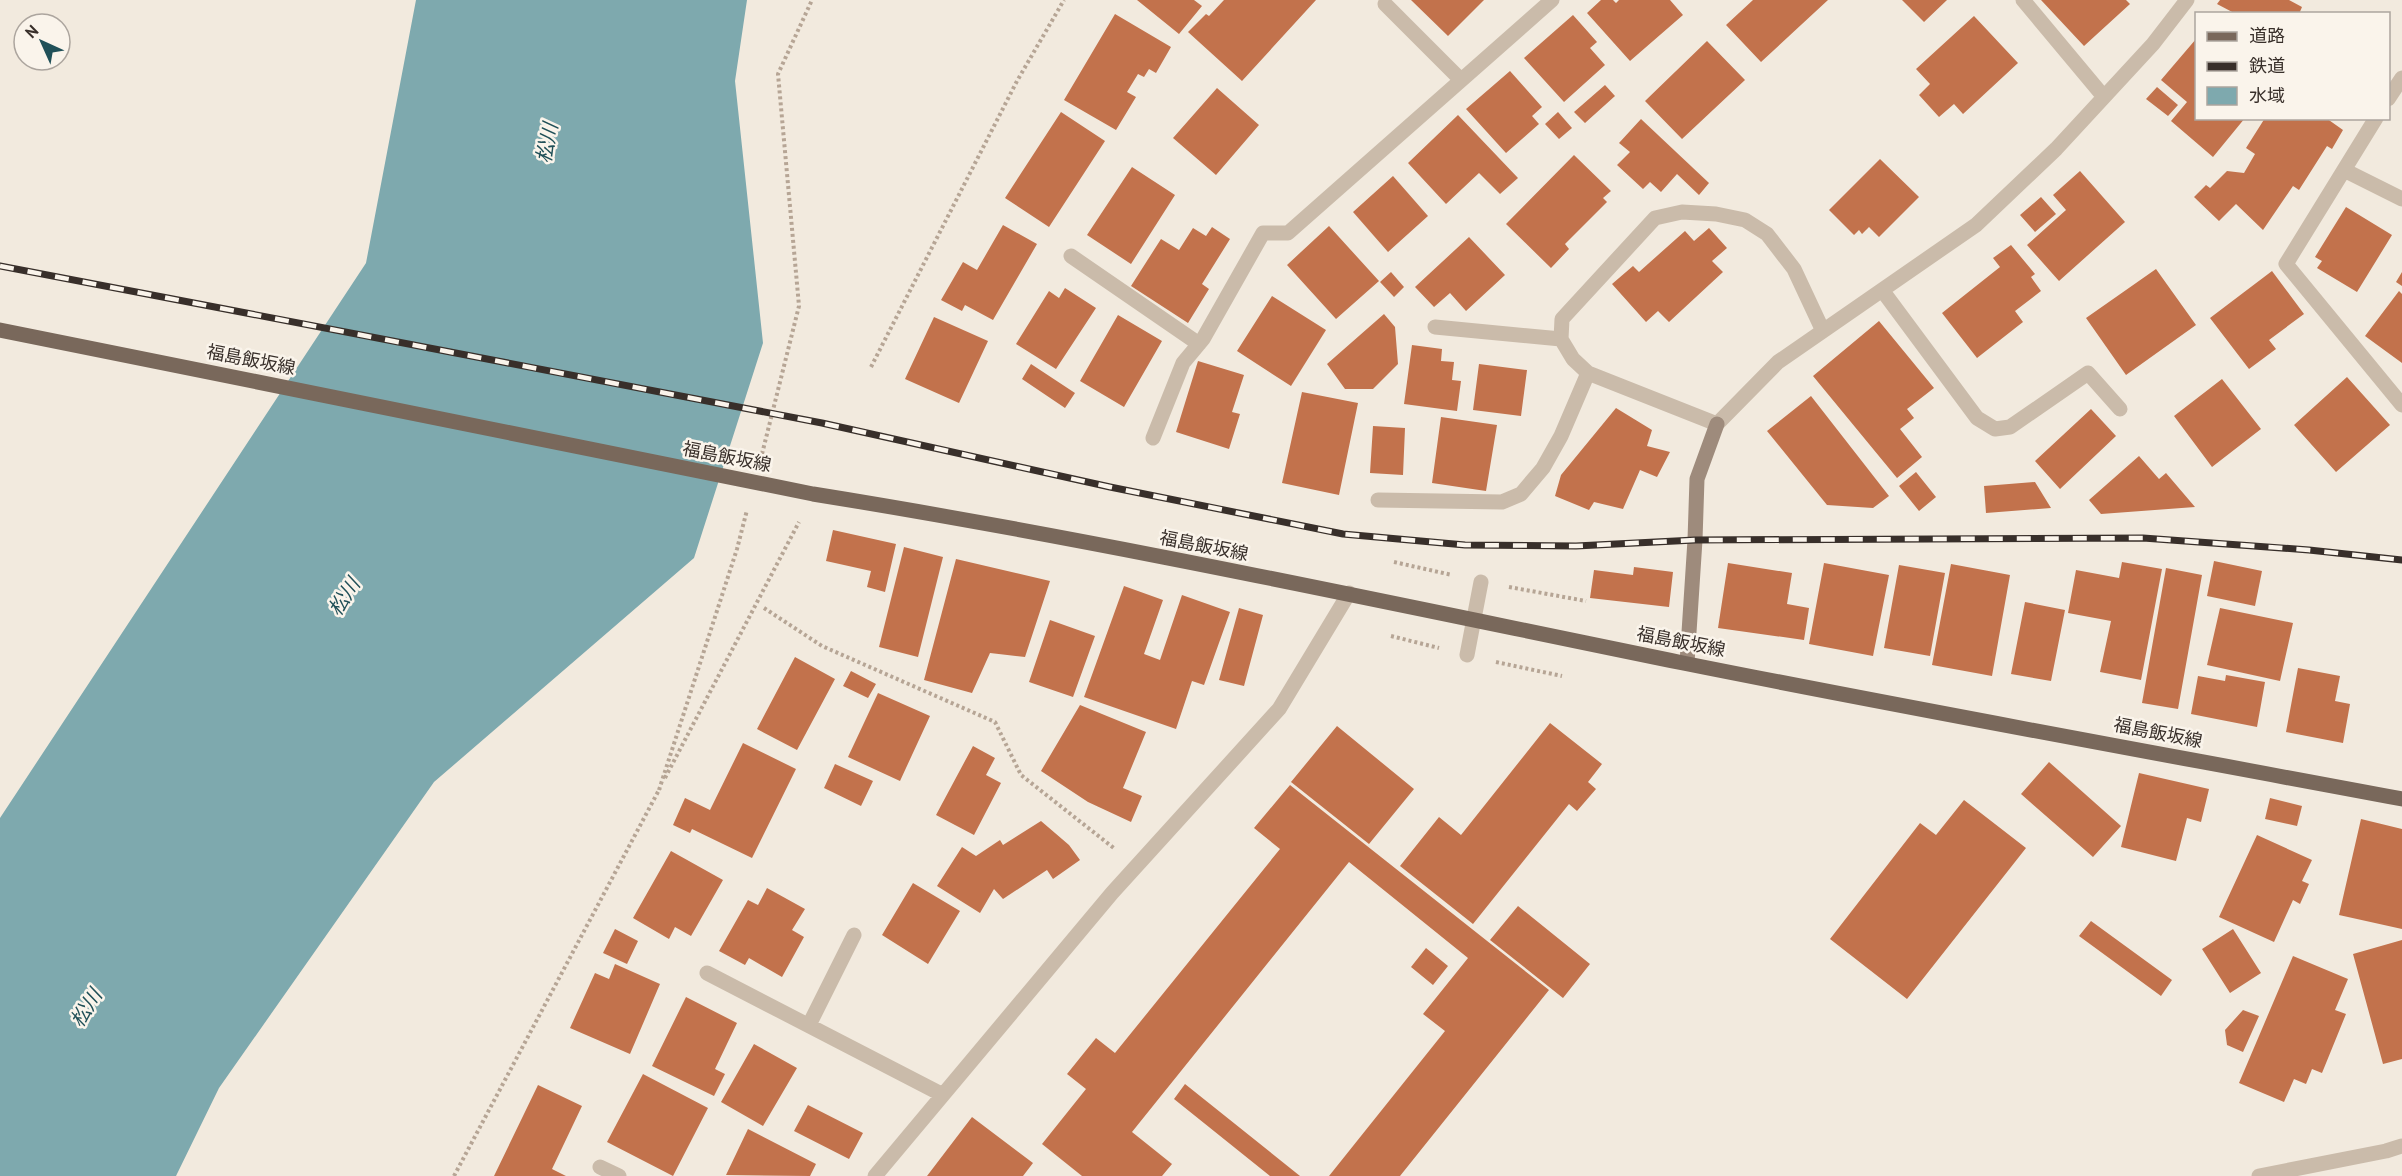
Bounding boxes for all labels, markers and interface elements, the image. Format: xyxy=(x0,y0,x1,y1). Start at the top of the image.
north arrow xyxy=(12,12,72,72)
legend xyxy=(2195,12,2390,120)
text: N xyxy=(21,21,42,42)
text: 道路 xyxy=(2249,24,2285,47)
text: 鉄道 xyxy=(2249,54,2285,77)
text: 水域 xyxy=(2249,84,2285,107)
water label: 松川 xyxy=(530,119,564,165)
street label: 福島飯坂線 xyxy=(205,340,297,379)
street label: 福島飯坂線 xyxy=(681,437,773,476)
street label: 福島飯坂線 xyxy=(1158,526,1250,565)
water label: 松川 xyxy=(322,571,367,621)
street label: 福島飯坂線 xyxy=(1635,622,1727,661)
street label: 福島飯坂線 xyxy=(2112,713,2204,752)
water label: 松川 xyxy=(64,982,109,1032)

